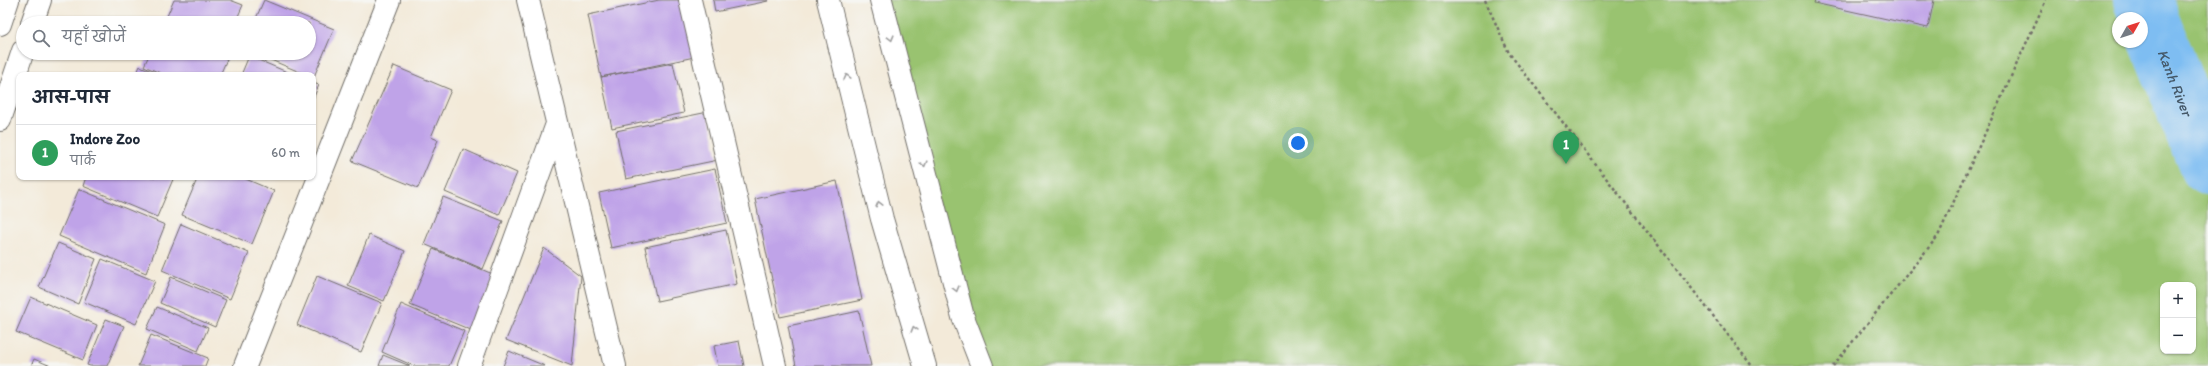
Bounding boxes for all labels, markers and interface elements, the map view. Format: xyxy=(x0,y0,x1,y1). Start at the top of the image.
north arrow xyxy=(2112,12,2148,48)
search box xyxy=(16,16,316,60)
icon: search xyxy=(30,27,52,49)
text: यहाँ खोजें xyxy=(62,28,126,46)
one-way arrow xyxy=(886,34,895,41)
water label: Kanh River xyxy=(2154,47,2197,121)
one-way arrow xyxy=(844,74,852,81)
text: आस-पास xyxy=(32,87,110,107)
text: Indore Zoo xyxy=(70,130,140,148)
pin: 1 xyxy=(1553,131,1579,164)
your location xyxy=(1288,133,1308,153)
text: 1 xyxy=(42,145,48,160)
text: 60 m xyxy=(271,145,300,160)
text: पार्क xyxy=(70,153,96,168)
one-way arrow xyxy=(919,160,927,167)
one-way arrow xyxy=(875,200,883,207)
map controls xyxy=(2160,282,2196,354)
button: + xyxy=(2160,282,2196,318)
one-way arrow xyxy=(951,286,960,293)
button: − xyxy=(2160,318,2196,354)
one-way arrow xyxy=(910,325,919,332)

